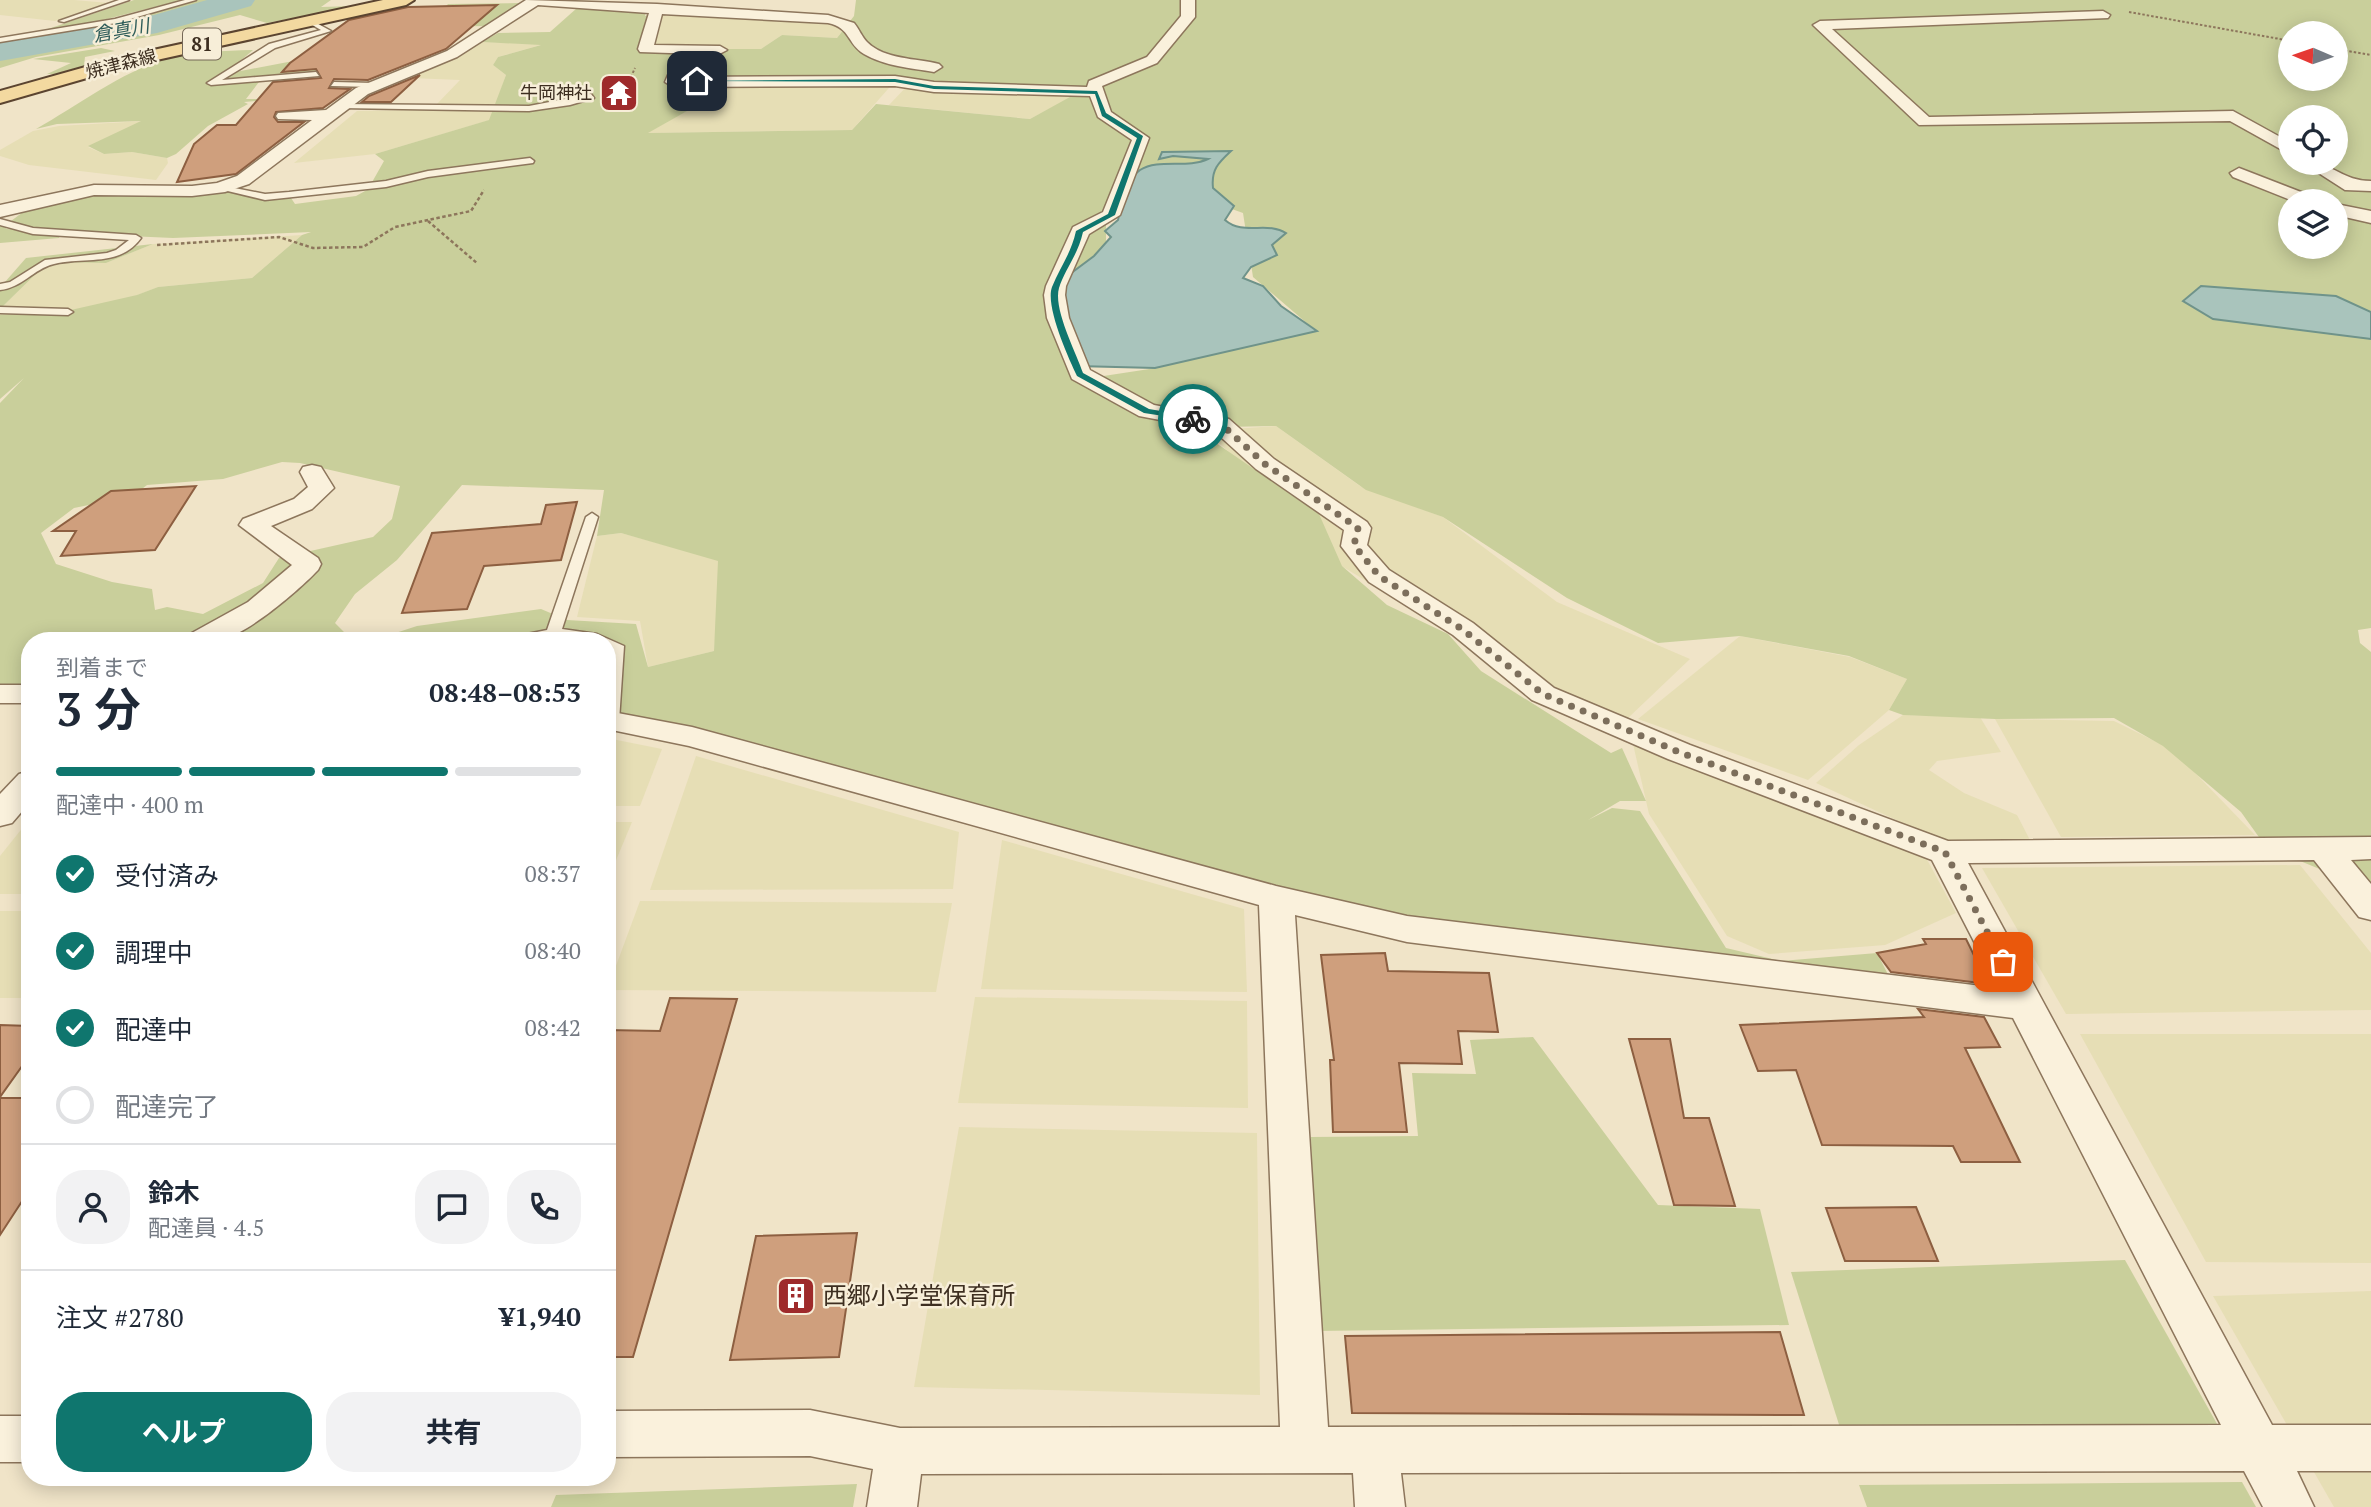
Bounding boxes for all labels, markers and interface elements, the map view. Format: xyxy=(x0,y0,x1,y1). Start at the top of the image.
water label: 倉真川 xyxy=(91,12,153,47)
north arrow xyxy=(2278,21,2348,91)
map controls xyxy=(2278,21,2348,259)
road number: 81 xyxy=(183,28,221,60)
street label: 焼津森線 xyxy=(83,43,159,83)
pin xyxy=(667,51,727,111)
icon: home xyxy=(678,62,716,100)
temple icon: 牛岡神社 xyxy=(598,72,640,114)
place label: 牛岡神社 xyxy=(520,80,592,104)
button: locate xyxy=(2278,105,2348,175)
button: layers xyxy=(2278,189,2348,259)
courier xyxy=(1158,384,1228,454)
icon: bike xyxy=(1174,400,1212,438)
text: 到着まで xyxy=(56,652,148,683)
text: 08:48–08:53 xyxy=(429,675,581,709)
text: 3 分 xyxy=(56,678,140,739)
text: 配達中 · 400 m xyxy=(56,789,204,820)
icon: check xyxy=(56,855,94,893)
text: 受付済み xyxy=(115,858,219,892)
text: 08:37 xyxy=(524,858,581,889)
icon: check xyxy=(56,932,94,970)
pin xyxy=(1973,932,2033,992)
text: 調理中 xyxy=(115,935,193,969)
text: 08:40 xyxy=(524,935,581,966)
icon: bag xyxy=(1984,943,2022,981)
icon: check xyxy=(56,1009,94,1047)
text: 配達中 xyxy=(115,1012,193,1046)
text: 08:42 xyxy=(524,1012,581,1043)
text: 配達完了 xyxy=(115,1089,219,1123)
button: person xyxy=(56,1170,130,1244)
button: chat xyxy=(415,1170,489,1244)
button: phone xyxy=(507,1170,581,1244)
text: 鈴木 xyxy=(148,1175,200,1209)
text: 配達員 · 4.5 xyxy=(148,1212,265,1243)
building icon: 西郷小学堂保育所 xyxy=(775,1275,817,1317)
place label: 西郷小学堂保育所 xyxy=(823,1279,1015,1311)
text: ¥1,940 xyxy=(500,1299,581,1333)
text: 注文 #2780 xyxy=(56,1300,184,1334)
button: ヘルプ xyxy=(56,1392,312,1472)
button: 共有 xyxy=(326,1392,581,1472)

